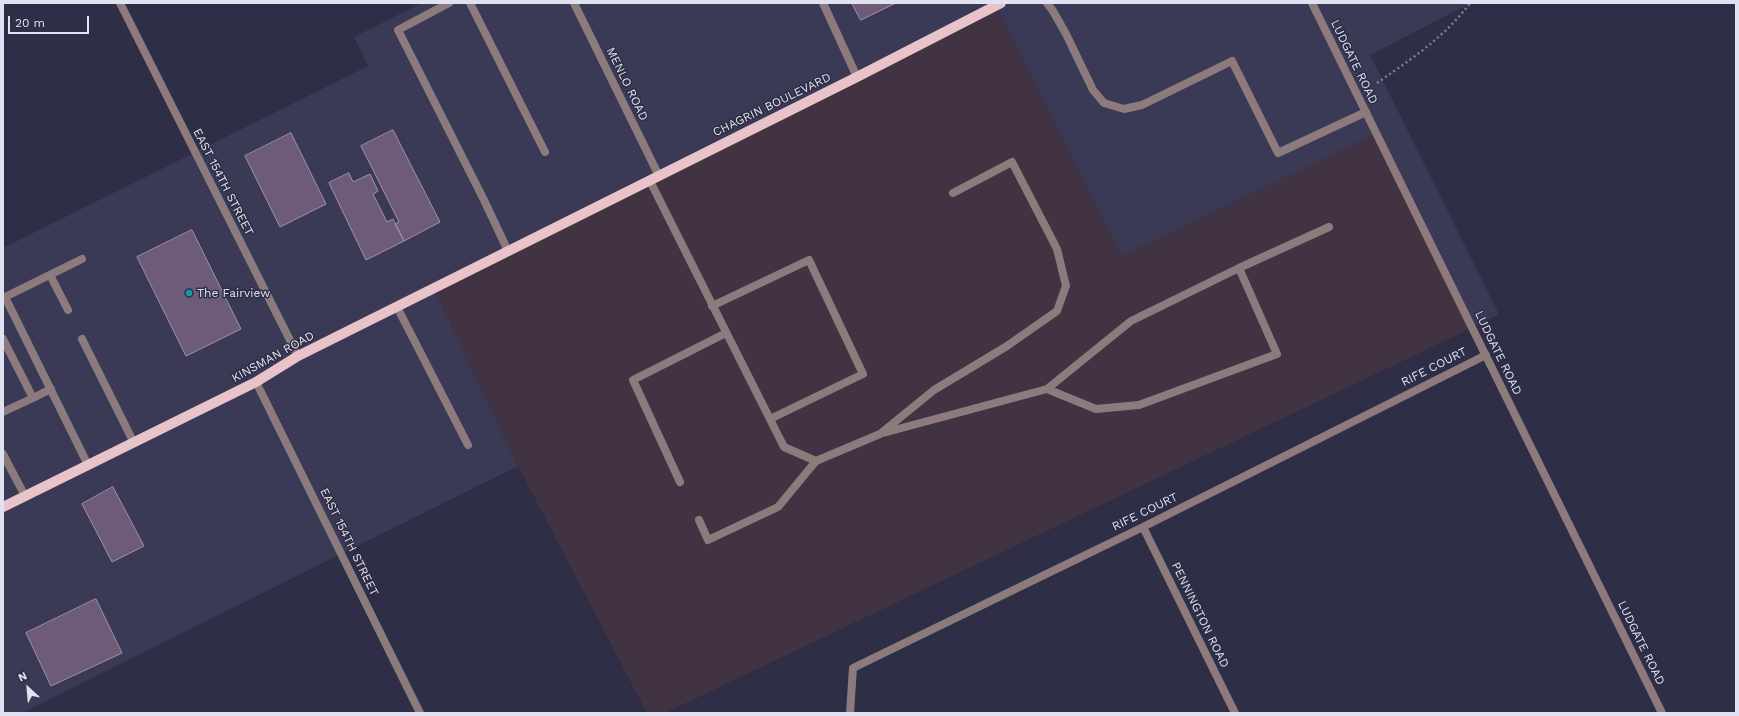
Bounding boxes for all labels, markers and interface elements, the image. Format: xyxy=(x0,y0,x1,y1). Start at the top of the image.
scale bar xyxy=(10,8,91,34)
text: 20 m xyxy=(15,16,45,30)
street label: LUDGATE ROAD xyxy=(1327,18,1381,106)
street label: MENLO ROAD xyxy=(603,45,651,123)
street label: CHAGRIN BOULEVARD xyxy=(711,70,833,140)
street label: EAST 154TH STREET xyxy=(190,126,256,238)
place label: The Fairview xyxy=(197,286,270,300)
marker: The Fairview xyxy=(184,288,194,298)
street label: LUDGATE ROAD xyxy=(1471,309,1525,397)
street label: KINSMAN ROAD xyxy=(229,328,317,386)
street label: RIFE COURT xyxy=(1399,344,1469,390)
street label: EAST 154TH STREET xyxy=(317,486,381,598)
street label: RIFE COURT xyxy=(1110,490,1180,534)
street label: PENNINGTON ROAD xyxy=(1168,560,1232,670)
street label: LUDGATE ROAD xyxy=(1614,599,1668,687)
north arrow xyxy=(8,668,48,708)
text: N xyxy=(16,669,29,684)

